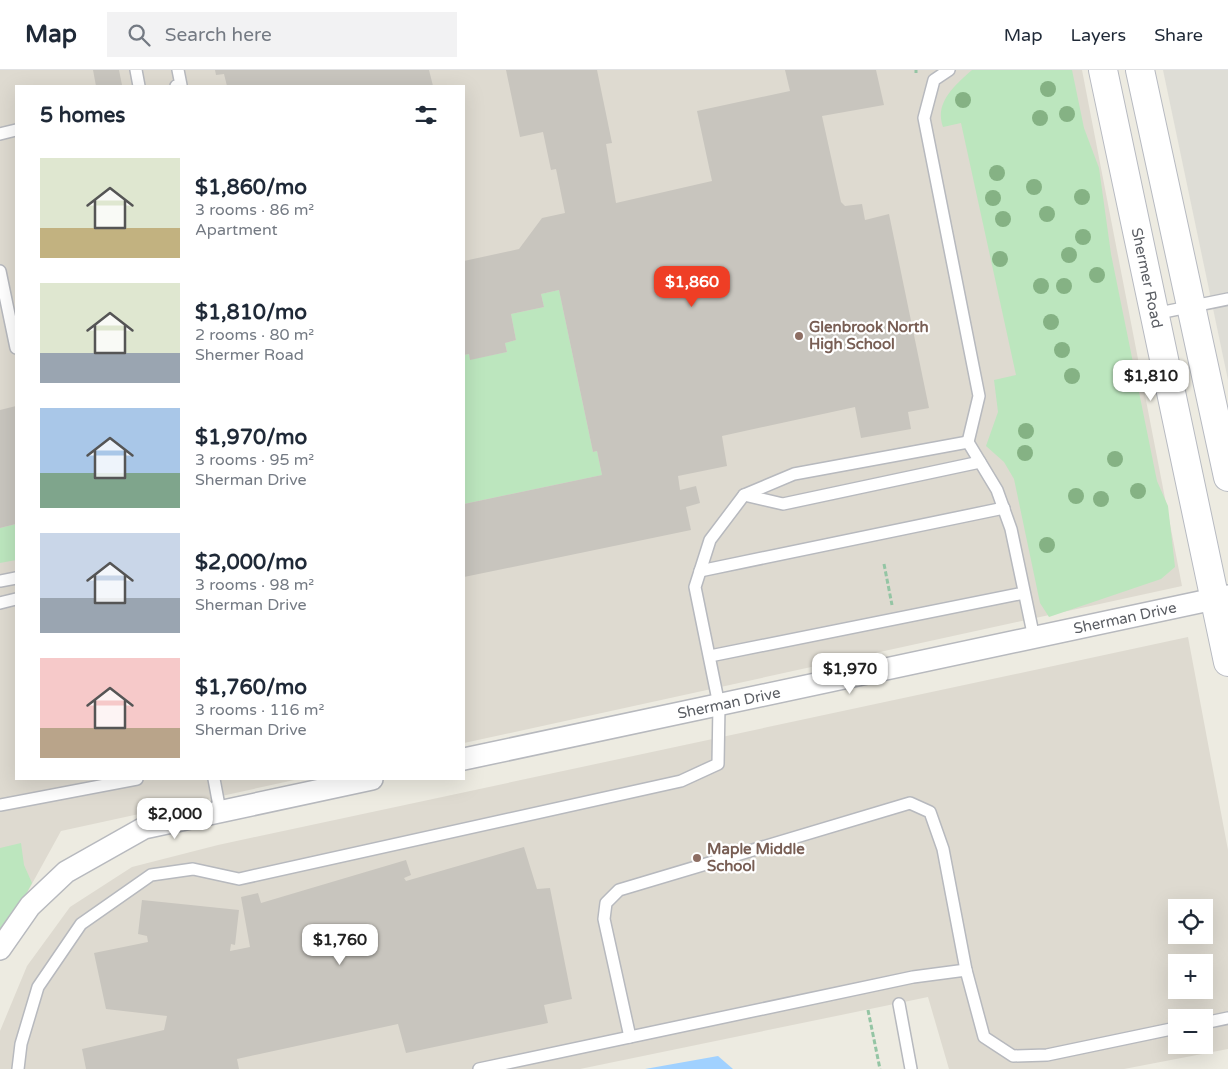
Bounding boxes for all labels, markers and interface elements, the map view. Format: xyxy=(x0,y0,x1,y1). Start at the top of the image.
search box xyxy=(107,12,457,57)
text: Map xyxy=(25,20,77,49)
icon: search xyxy=(125,21,153,49)
text: Search here xyxy=(165,24,272,46)
text: Map xyxy=(1004,24,1043,46)
text: Layers xyxy=(1071,24,1126,46)
text: Share xyxy=(1154,24,1203,46)
icon: filters xyxy=(412,101,440,129)
text: 5 homes xyxy=(40,103,125,128)
text: $1,860/mo xyxy=(195,175,307,200)
icon: home xyxy=(80,178,140,238)
text: 3 rooms · 86 m² xyxy=(195,200,314,220)
text: Apartment xyxy=(195,220,278,240)
street label: Shermer Road xyxy=(1128,226,1166,330)
pin: $1,860 xyxy=(651,266,733,308)
text: $1,860 xyxy=(665,272,719,292)
text: $1,810/mo xyxy=(195,300,307,325)
icon: home xyxy=(80,303,140,363)
place label: Glenbrook North High School xyxy=(809,318,929,354)
text: 2 rooms · 80 m² xyxy=(195,325,314,345)
marker: Glenbrook North High School xyxy=(793,330,805,342)
text: Shermer Road xyxy=(195,345,304,365)
pin: $1,810 xyxy=(1110,360,1192,402)
text: $1,810 xyxy=(1124,366,1178,386)
text: $1,970/mo xyxy=(195,425,307,450)
icon: home xyxy=(80,428,140,488)
text: 3 rooms · 95 m² xyxy=(195,450,314,470)
text: Sherman Drive xyxy=(195,470,307,490)
text: $2,000/mo xyxy=(195,550,307,575)
icon: home xyxy=(80,553,140,613)
text: 3 rooms · 98 m² xyxy=(195,575,314,595)
text: Sherman Drive xyxy=(195,595,307,615)
street label: Sherman Drive xyxy=(1072,598,1178,638)
pin: $1,970 xyxy=(809,652,891,695)
text: $1,970 xyxy=(823,659,877,679)
text: $1,760/mo xyxy=(195,675,307,700)
icon: home xyxy=(80,678,140,738)
street label: Sherman Drive xyxy=(676,683,782,723)
text: 3 rooms · 116 m² xyxy=(195,700,324,720)
text: Sherman Drive xyxy=(195,720,307,740)
pin: $2,000 xyxy=(134,798,216,840)
text: $2,000 xyxy=(148,804,202,824)
place label: Maple Middle School xyxy=(707,840,805,875)
marker: Maple Middle School xyxy=(691,852,703,864)
map controls xyxy=(1168,899,1213,1054)
button: locate xyxy=(1168,899,1213,944)
pin: $1,760 xyxy=(299,924,381,966)
text: $1,760 xyxy=(313,930,367,950)
button: + xyxy=(1168,954,1213,999)
button: − xyxy=(1168,1009,1213,1054)

